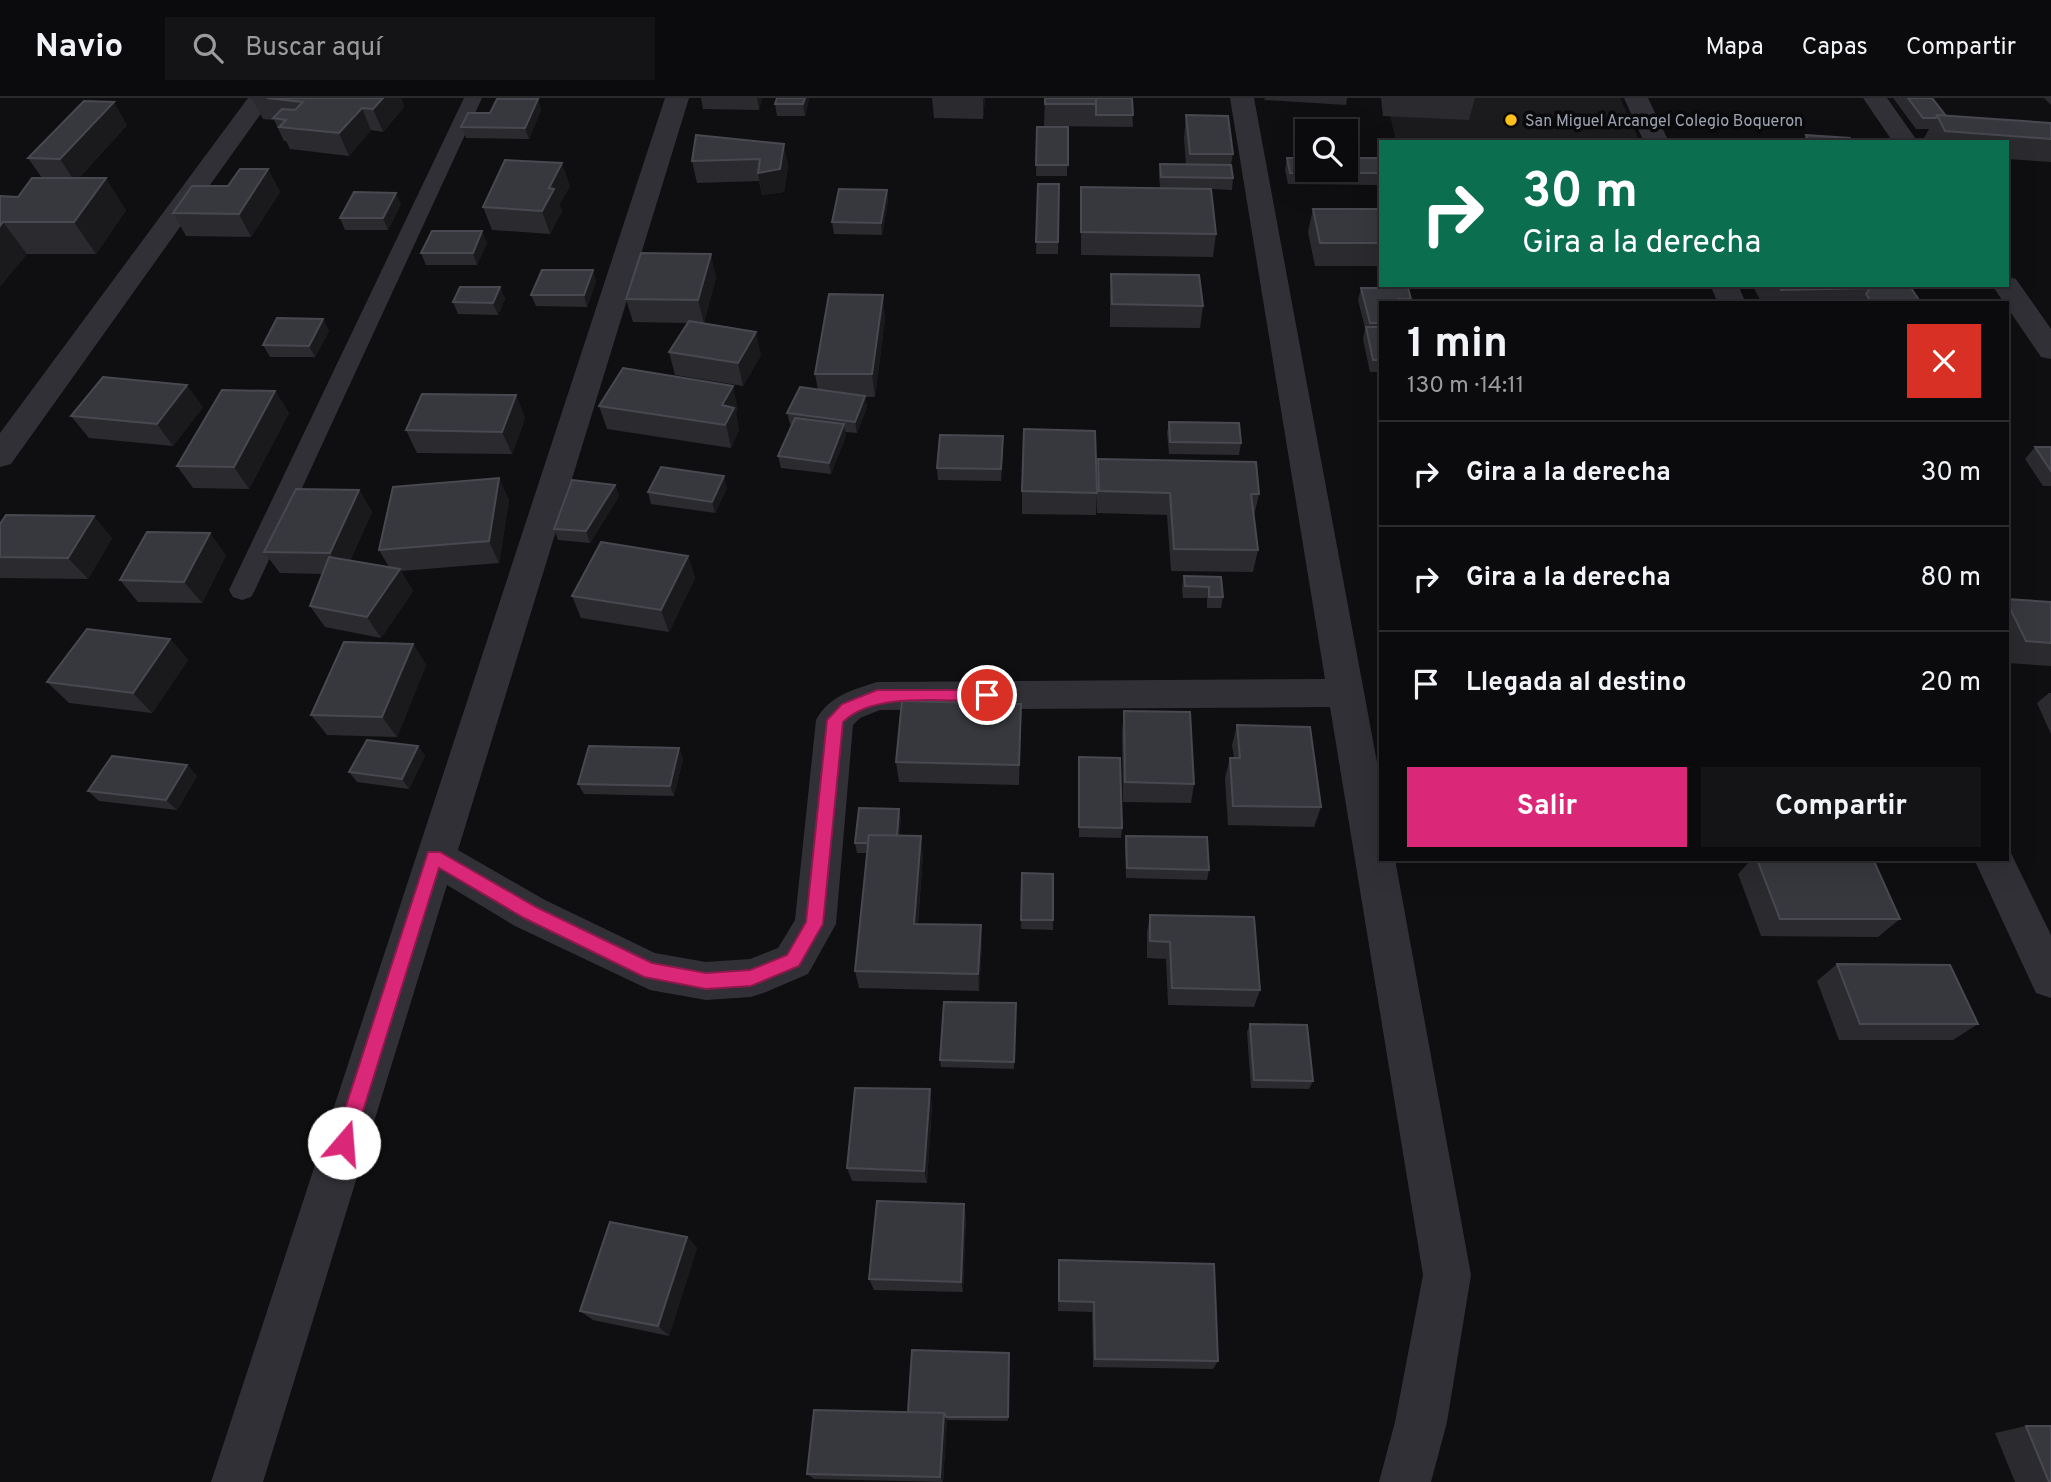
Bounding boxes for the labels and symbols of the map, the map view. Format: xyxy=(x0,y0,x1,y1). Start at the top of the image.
marker: San Miguel Arcangel Colegio Boqueron xyxy=(1503,112,1519,128)
place label: San Miguel Arcangel Colegio Boqueron xyxy=(1525,112,1803,132)
pin xyxy=(957,665,1017,725)
position arrow xyxy=(307,1106,381,1180)

